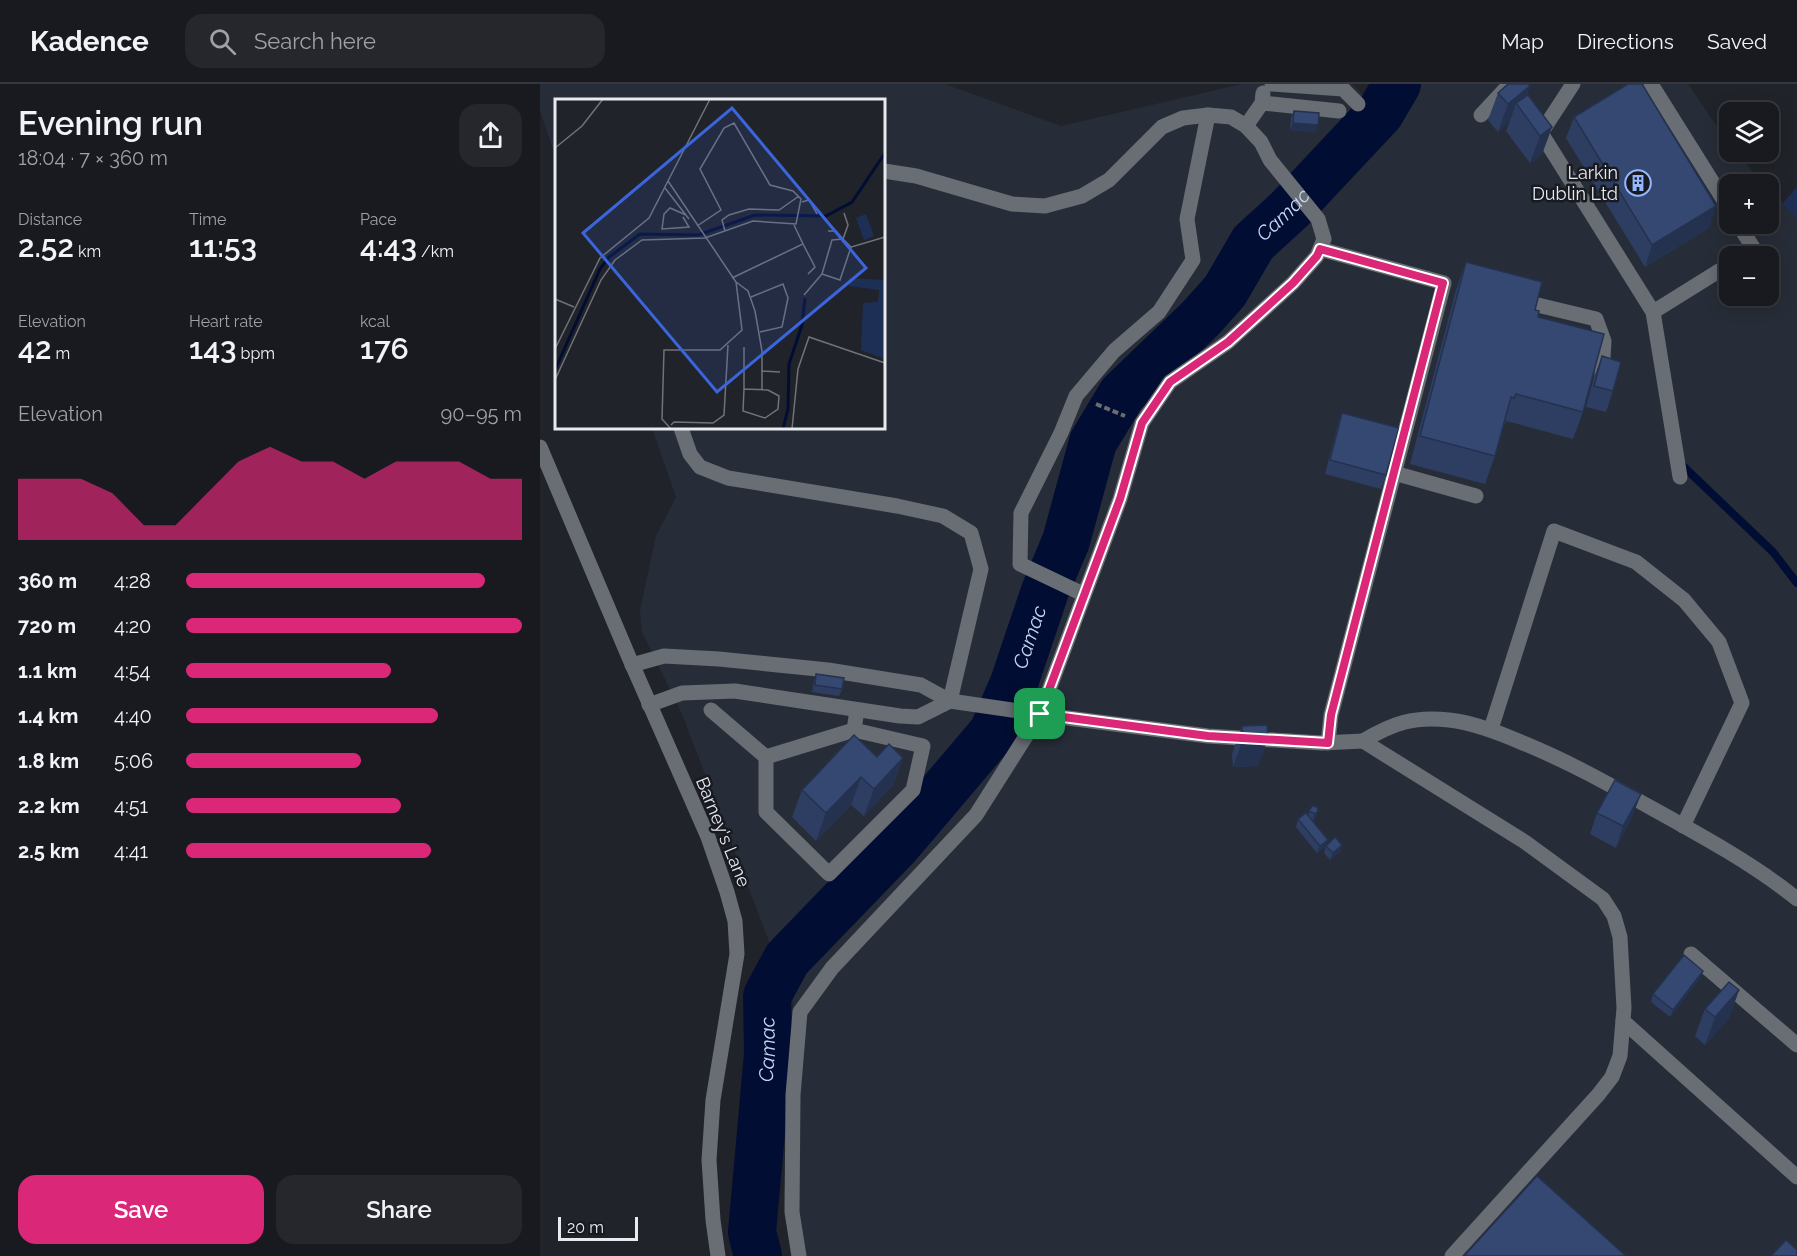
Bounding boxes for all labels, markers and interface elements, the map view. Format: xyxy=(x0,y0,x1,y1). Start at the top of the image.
search box xyxy=(185,14,605,68)
text: Kadence xyxy=(30,25,149,58)
icon: search xyxy=(206,25,239,58)
text: Search here xyxy=(254,28,376,54)
text: Map xyxy=(1501,29,1544,54)
text: Directions xyxy=(1577,29,1674,54)
text: Saved xyxy=(1707,29,1767,54)
inset map xyxy=(555,99,885,429)
map controls xyxy=(1719,102,1779,306)
button: layers xyxy=(1719,102,1779,162)
text: Evening run xyxy=(18,104,203,143)
button: share xyxy=(459,104,522,167)
text: 18:04 · 7 × 360 m xyxy=(18,146,168,170)
place label: Larkin Dublin Ltd xyxy=(1532,162,1618,204)
building icon: Larkin Dublin Ltd xyxy=(1623,168,1653,198)
button: + xyxy=(1719,174,1779,234)
water label: Camac xyxy=(1251,183,1315,246)
text: Distance xyxy=(18,210,82,229)
text: Time xyxy=(189,210,226,229)
text: Pace xyxy=(360,210,397,229)
text: 2.52 xyxy=(18,229,74,264)
text: 11:53 xyxy=(189,229,257,264)
text: 4:43 xyxy=(360,229,417,264)
text: km xyxy=(74,242,101,261)
text: /km xyxy=(417,242,454,261)
button: − xyxy=(1719,246,1779,306)
text: Elevation xyxy=(18,312,86,331)
text: Heart rate xyxy=(189,312,263,331)
text: kcal xyxy=(360,312,390,331)
text: 42 xyxy=(18,331,51,366)
text: 143 xyxy=(189,331,237,366)
text: 176 xyxy=(360,331,409,366)
text: m xyxy=(51,344,70,363)
text: bpm xyxy=(237,344,275,363)
text: Elevation xyxy=(18,402,103,426)
text: 90–95 m xyxy=(441,402,522,426)
text: 360 m xyxy=(18,569,77,593)
text: 4:28 xyxy=(114,569,151,593)
water label: Camac xyxy=(1008,602,1051,672)
text: 720 m xyxy=(18,614,76,638)
text: 4:20 xyxy=(114,614,151,638)
text: 1.1 km xyxy=(18,659,77,683)
text: 4:54 xyxy=(114,659,151,683)
pin xyxy=(1014,688,1065,739)
icon: arrive xyxy=(1023,697,1056,730)
text: 1.4 km xyxy=(18,704,78,728)
text: 4:40 xyxy=(114,704,152,728)
text: 1.8 km xyxy=(18,749,79,773)
text: 5:06 xyxy=(114,749,153,773)
street label: Barney's Lane xyxy=(692,774,755,890)
text: 2.2 km xyxy=(18,794,80,818)
text: 4:51 xyxy=(114,794,148,818)
text: 2.5 km xyxy=(18,839,79,863)
text: 4:41 xyxy=(114,839,148,863)
water label: Camac xyxy=(754,1016,780,1083)
button: Save xyxy=(18,1175,264,1244)
button: Share xyxy=(276,1175,522,1244)
scale bar xyxy=(558,1214,638,1242)
text: 20 m xyxy=(567,1218,604,1237)

